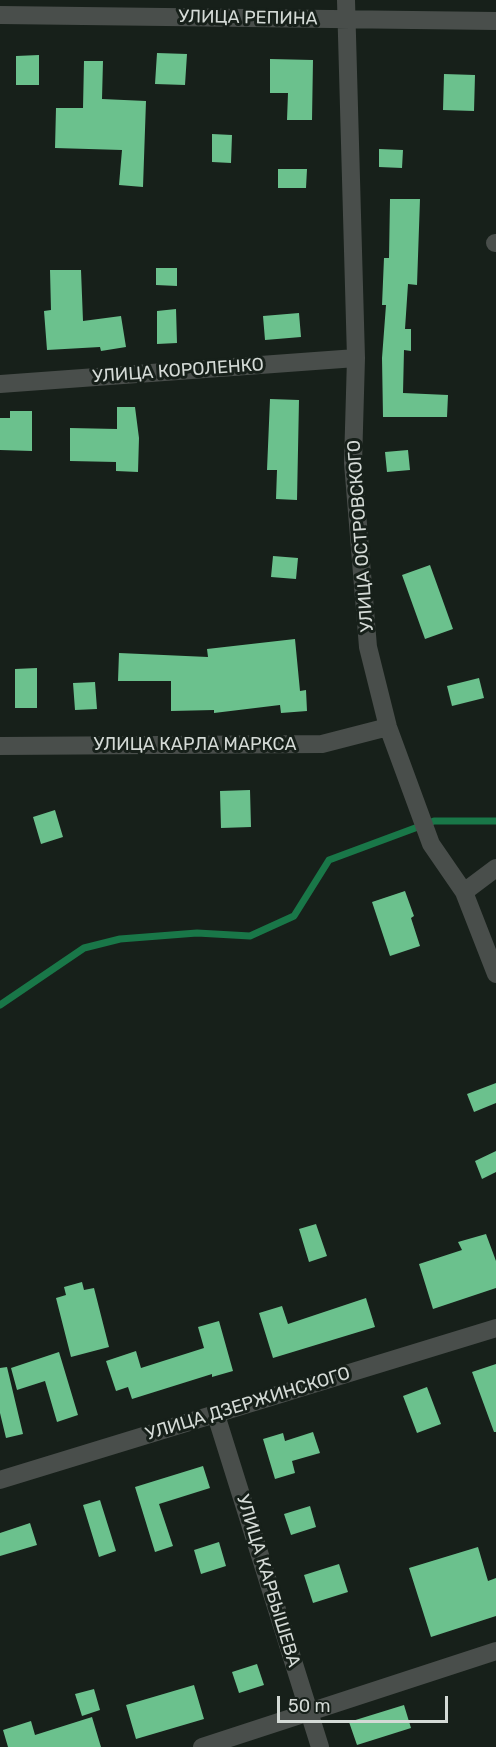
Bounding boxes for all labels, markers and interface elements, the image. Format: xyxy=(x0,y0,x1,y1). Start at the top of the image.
street label: УЛИЦА РЕПИНА xyxy=(178,6,318,30)
street label: УЛИЦА КОРОЛЕНКО xyxy=(92,354,264,388)
street label: УЛИЦА ОСТРОВСКОГО xyxy=(344,439,378,633)
street label: УЛИЦА КАРЛА МАРКСА xyxy=(94,734,296,756)
street label: УЛИЦА ДЗЕРЖИНСКОГО xyxy=(143,1363,353,1445)
street label: УЛИЦА КАРБЫШЕВА xyxy=(231,1492,305,1670)
scale bar xyxy=(280,1684,451,1722)
text: 50 m xyxy=(288,1695,331,1717)

